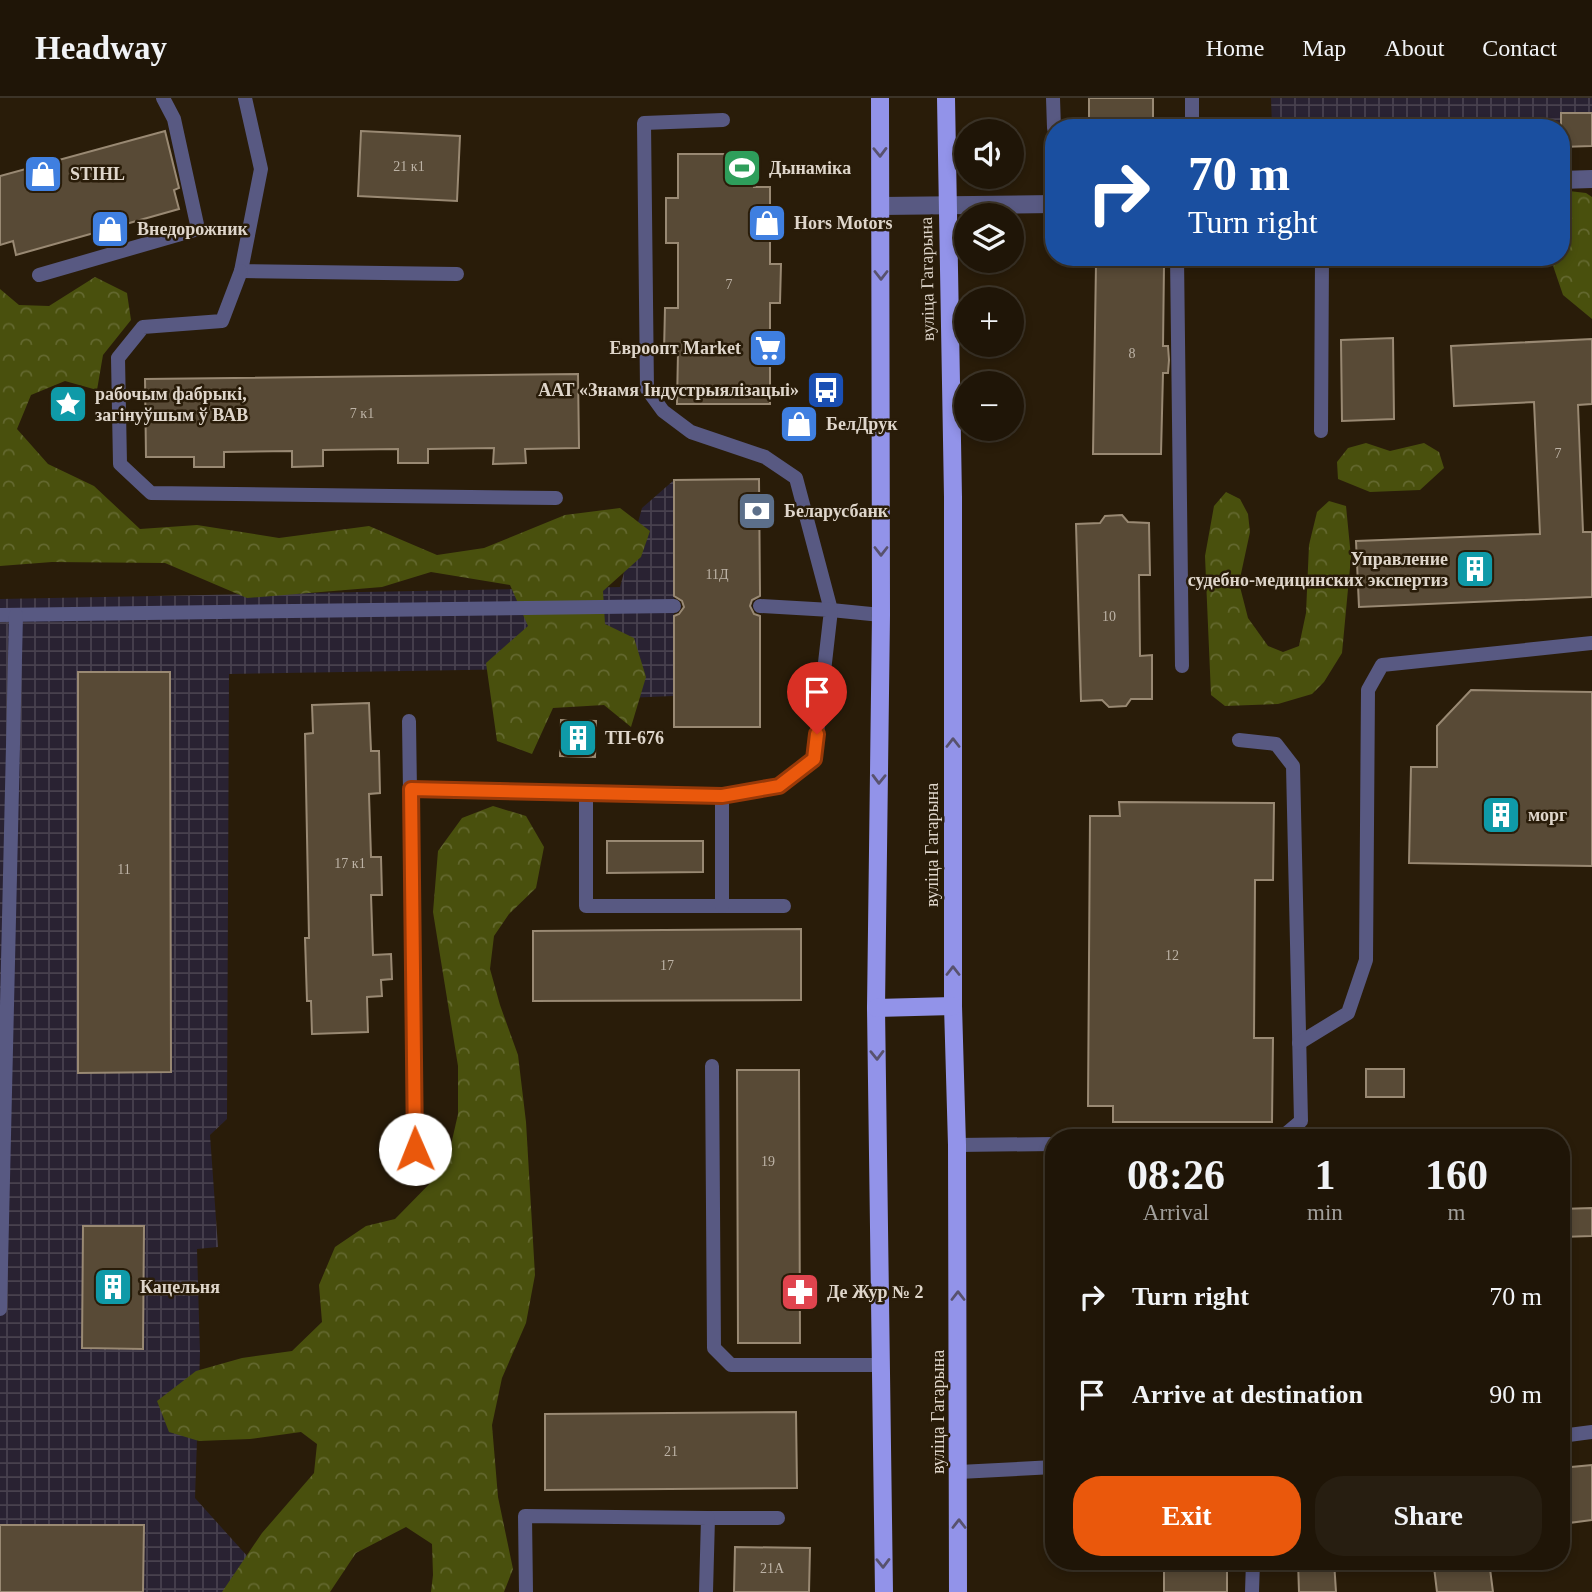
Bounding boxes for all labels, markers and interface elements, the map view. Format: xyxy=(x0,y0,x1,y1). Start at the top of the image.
text: Headway xyxy=(35,30,167,66)
text: Home xyxy=(1206,35,1264,61)
text: Map xyxy=(1302,35,1346,61)
text: About xyxy=(1384,35,1444,61)
text: Contact xyxy=(1482,35,1557,61)
map controls xyxy=(954,119,1024,441)
button: sound xyxy=(954,119,1024,189)
text: 70 m xyxy=(1188,146,1290,201)
sports icon: Дынаміка xyxy=(721,147,763,189)
one-way arrow xyxy=(873,147,888,158)
icon: right xyxy=(1073,147,1164,238)
shop icon: STIHL xyxy=(22,153,64,195)
place label: Дынаміка xyxy=(769,158,851,178)
house number: 21 к1 xyxy=(393,159,425,174)
place label: STIHL xyxy=(70,164,125,184)
shop icon: Hors Motors xyxy=(746,202,788,244)
button: layers xyxy=(954,203,1024,273)
text: Turn right xyxy=(1188,204,1318,240)
shop icon: Внедорожник xyxy=(89,208,131,250)
place label: Hors Motors xyxy=(794,213,892,233)
street label: вуліца Гагарына xyxy=(916,217,938,341)
place label: Внедорожник xyxy=(137,219,249,239)
one-way arrow xyxy=(873,270,889,280)
house number: 7 xyxy=(726,277,733,292)
button: + xyxy=(954,287,1024,357)
supermarket icon: Евроопт Market xyxy=(747,327,789,369)
place label: Евроопт Market xyxy=(610,338,741,358)
house number: 8 xyxy=(1129,346,1136,361)
bus stop icon: ААТ «Знамя Індустрыялізацыі» xyxy=(805,369,847,411)
button: − xyxy=(954,371,1024,441)
place label: ААТ «Знамя Індустрыялізацыі» xyxy=(538,380,799,400)
place icon: рабочым фабрыкі, загінуўшым ў ВАВ xyxy=(47,383,89,425)
place label: рабочым фабрыкі, загінуўшым ў ВАВ xyxy=(95,384,248,425)
shop icon: БелДрук xyxy=(778,403,820,445)
house number: 7 к1 xyxy=(350,406,374,421)
place label: БелДрук xyxy=(826,414,898,434)
house number: 7 xyxy=(1555,446,1562,461)
bank icon: Беларусбанк xyxy=(736,490,778,532)
place label: Беларусбанк xyxy=(784,501,889,521)
one-way arrow xyxy=(873,546,889,557)
building icon: Управление судебно-медицинских экспертиз xyxy=(1454,548,1496,590)
place label: Управление судебно-медицинских экспертиз xyxy=(1188,549,1448,590)
house number: 11Д xyxy=(705,567,729,582)
house number: 10 xyxy=(1102,609,1116,624)
pin xyxy=(787,662,847,734)
icon: arrive xyxy=(798,673,836,711)
building icon: ТП-676 xyxy=(557,717,599,759)
place label: ТП-676 xyxy=(605,728,664,748)
one-way arrow xyxy=(945,738,961,748)
one-way arrow xyxy=(871,774,887,784)
street label: вуліца Гагарына xyxy=(922,783,942,907)
building icon: морг xyxy=(1480,794,1522,836)
place label: морг xyxy=(1528,805,1567,825)
house number: 17 к1 xyxy=(334,856,366,871)
house number: 11 xyxy=(117,862,131,877)
house number: 12 xyxy=(1165,948,1179,963)
house number: 17 xyxy=(660,958,674,973)
one-way arrow xyxy=(945,965,961,976)
one-way arrow xyxy=(869,1050,884,1061)
position arrow xyxy=(378,1112,452,1186)
text: 08:26 xyxy=(1127,1152,1225,1198)
text: 1 xyxy=(1314,1152,1335,1198)
text: 160 xyxy=(1425,1152,1488,1198)
house number: 19 xyxy=(761,1154,775,1169)
text: Arrival xyxy=(1143,1200,1209,1225)
text: min xyxy=(1307,1200,1343,1225)
text: m xyxy=(1447,1200,1465,1225)
building icon: Кацельня xyxy=(92,1266,134,1308)
pharmacy icon: Де Жур № 2 xyxy=(779,1271,821,1313)
place label: Кацельня xyxy=(140,1277,220,1297)
icon: right xyxy=(1073,1278,1111,1316)
place label: Де Жур № 2 xyxy=(827,1282,924,1302)
text: Turn right xyxy=(1132,1282,1249,1311)
text: 70 m xyxy=(1489,1282,1542,1311)
one-way arrow xyxy=(950,1291,966,1301)
street label: вуліца Гагарына xyxy=(928,1350,948,1474)
icon: arrive xyxy=(1073,1376,1111,1414)
text: Arrive at destination xyxy=(1132,1380,1363,1409)
text: 90 m xyxy=(1489,1380,1542,1409)
house number: 21 xyxy=(664,1444,678,1459)
button: Exit xyxy=(1073,1476,1301,1556)
button: Share xyxy=(1315,1476,1542,1556)
one-way arrow xyxy=(951,1518,967,1529)
one-way arrow xyxy=(876,1558,891,1569)
house number: 21А xyxy=(760,1561,785,1576)

